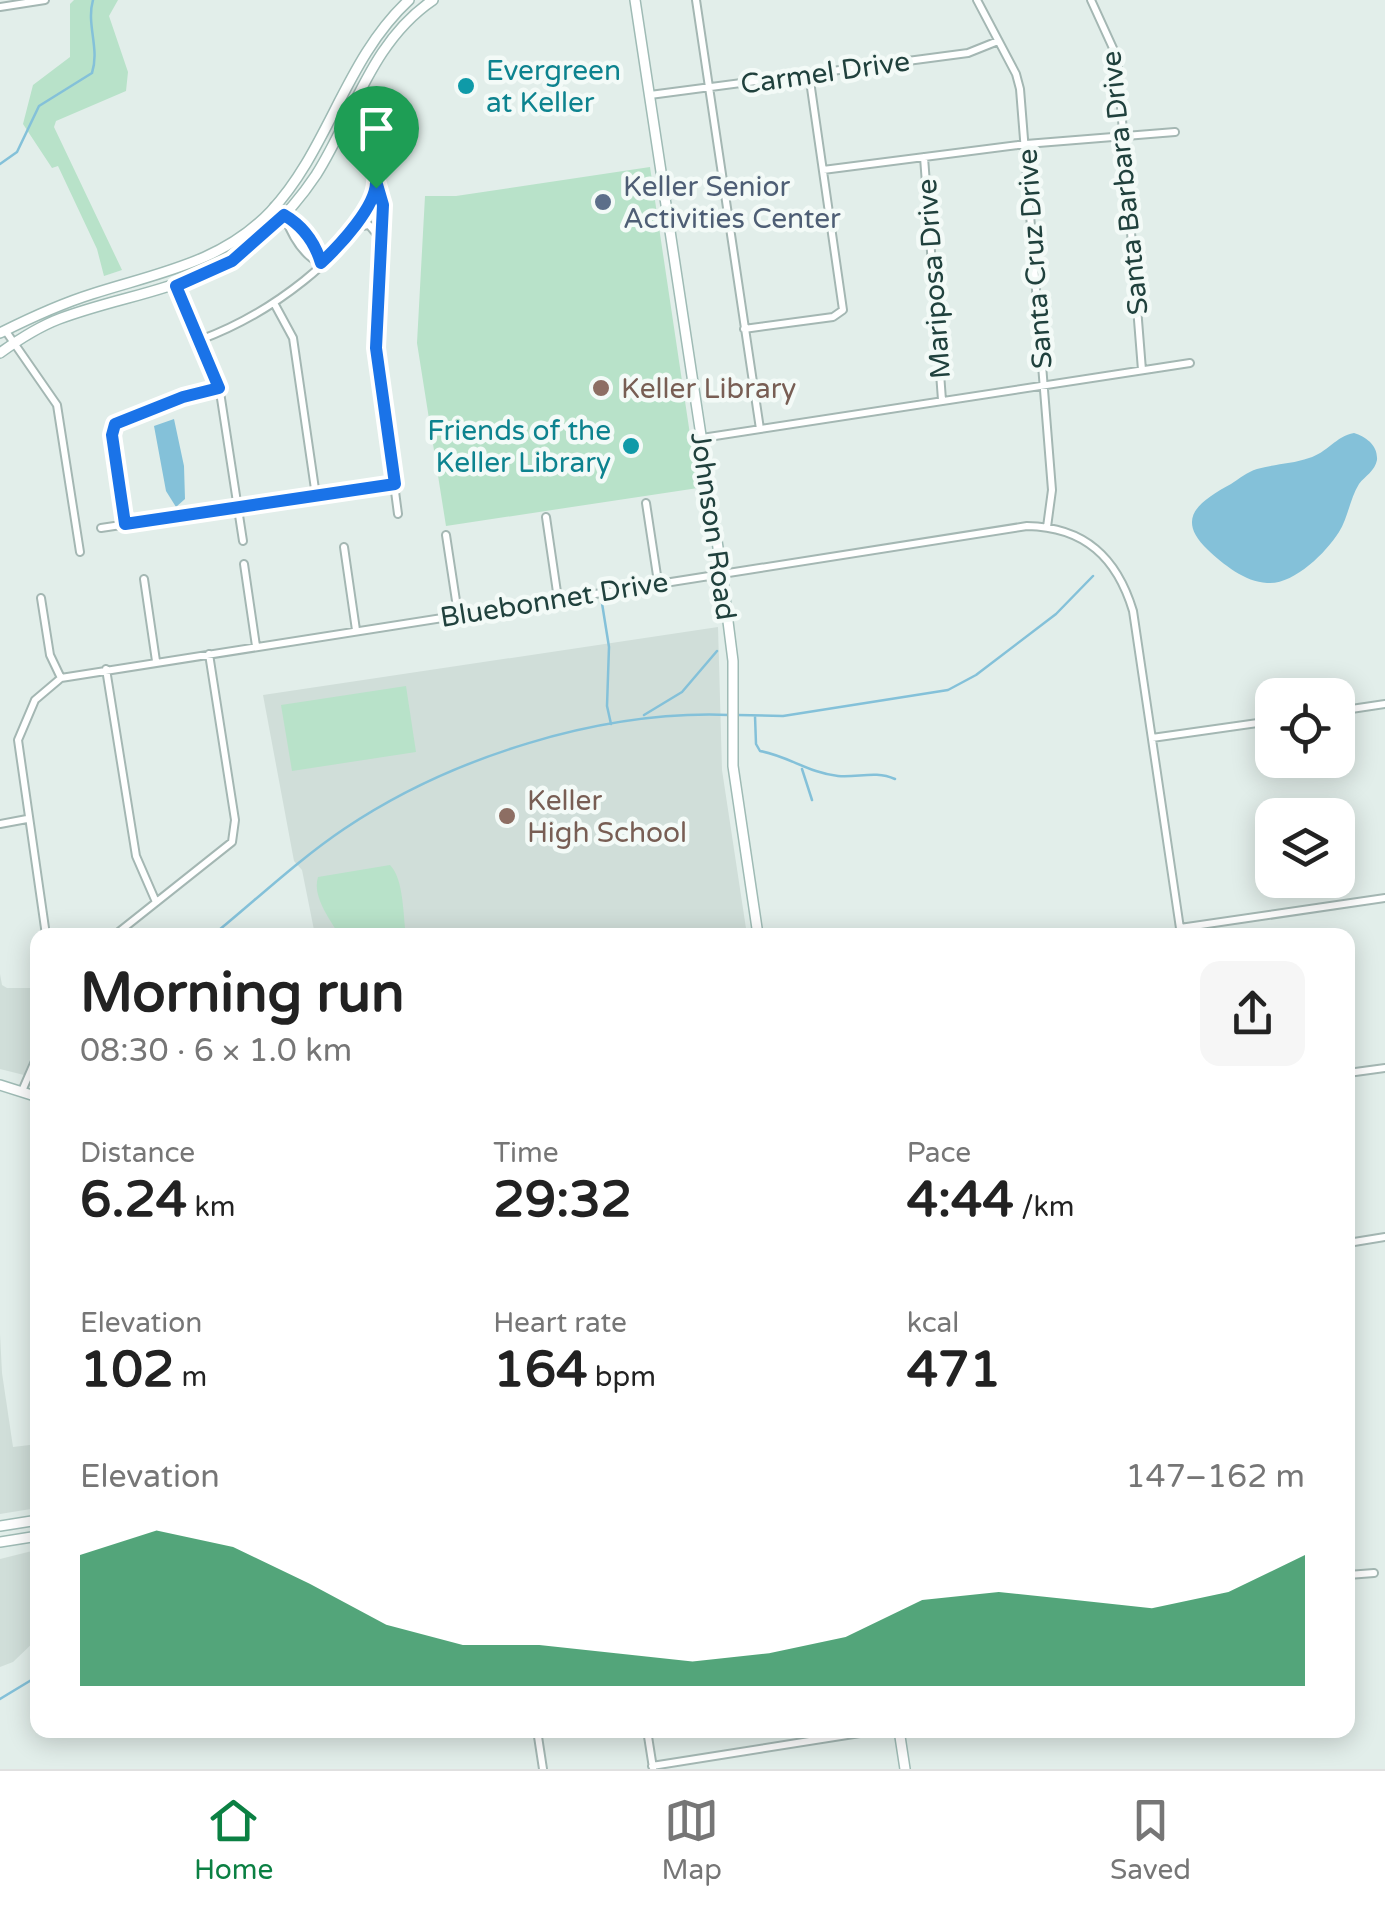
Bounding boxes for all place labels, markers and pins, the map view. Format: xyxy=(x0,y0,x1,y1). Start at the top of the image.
place label: Evergreen at Keller xyxy=(486,54,621,120)
marker: Evergreen at Keller xyxy=(455,75,477,97)
pin xyxy=(334,86,419,189)
place label: Keller Senior Activities Center xyxy=(623,170,841,236)
marker: Keller Senior Activities Center xyxy=(592,191,614,213)
place label: Keller Library xyxy=(621,372,796,406)
marker: Keller Library xyxy=(590,377,612,399)
place label: Friends of the Keller Library xyxy=(427,414,611,480)
marker: Friends of the Keller Library xyxy=(620,435,642,457)
place label: Keller High School xyxy=(527,784,687,850)
marker: Keller High School xyxy=(496,805,518,827)

